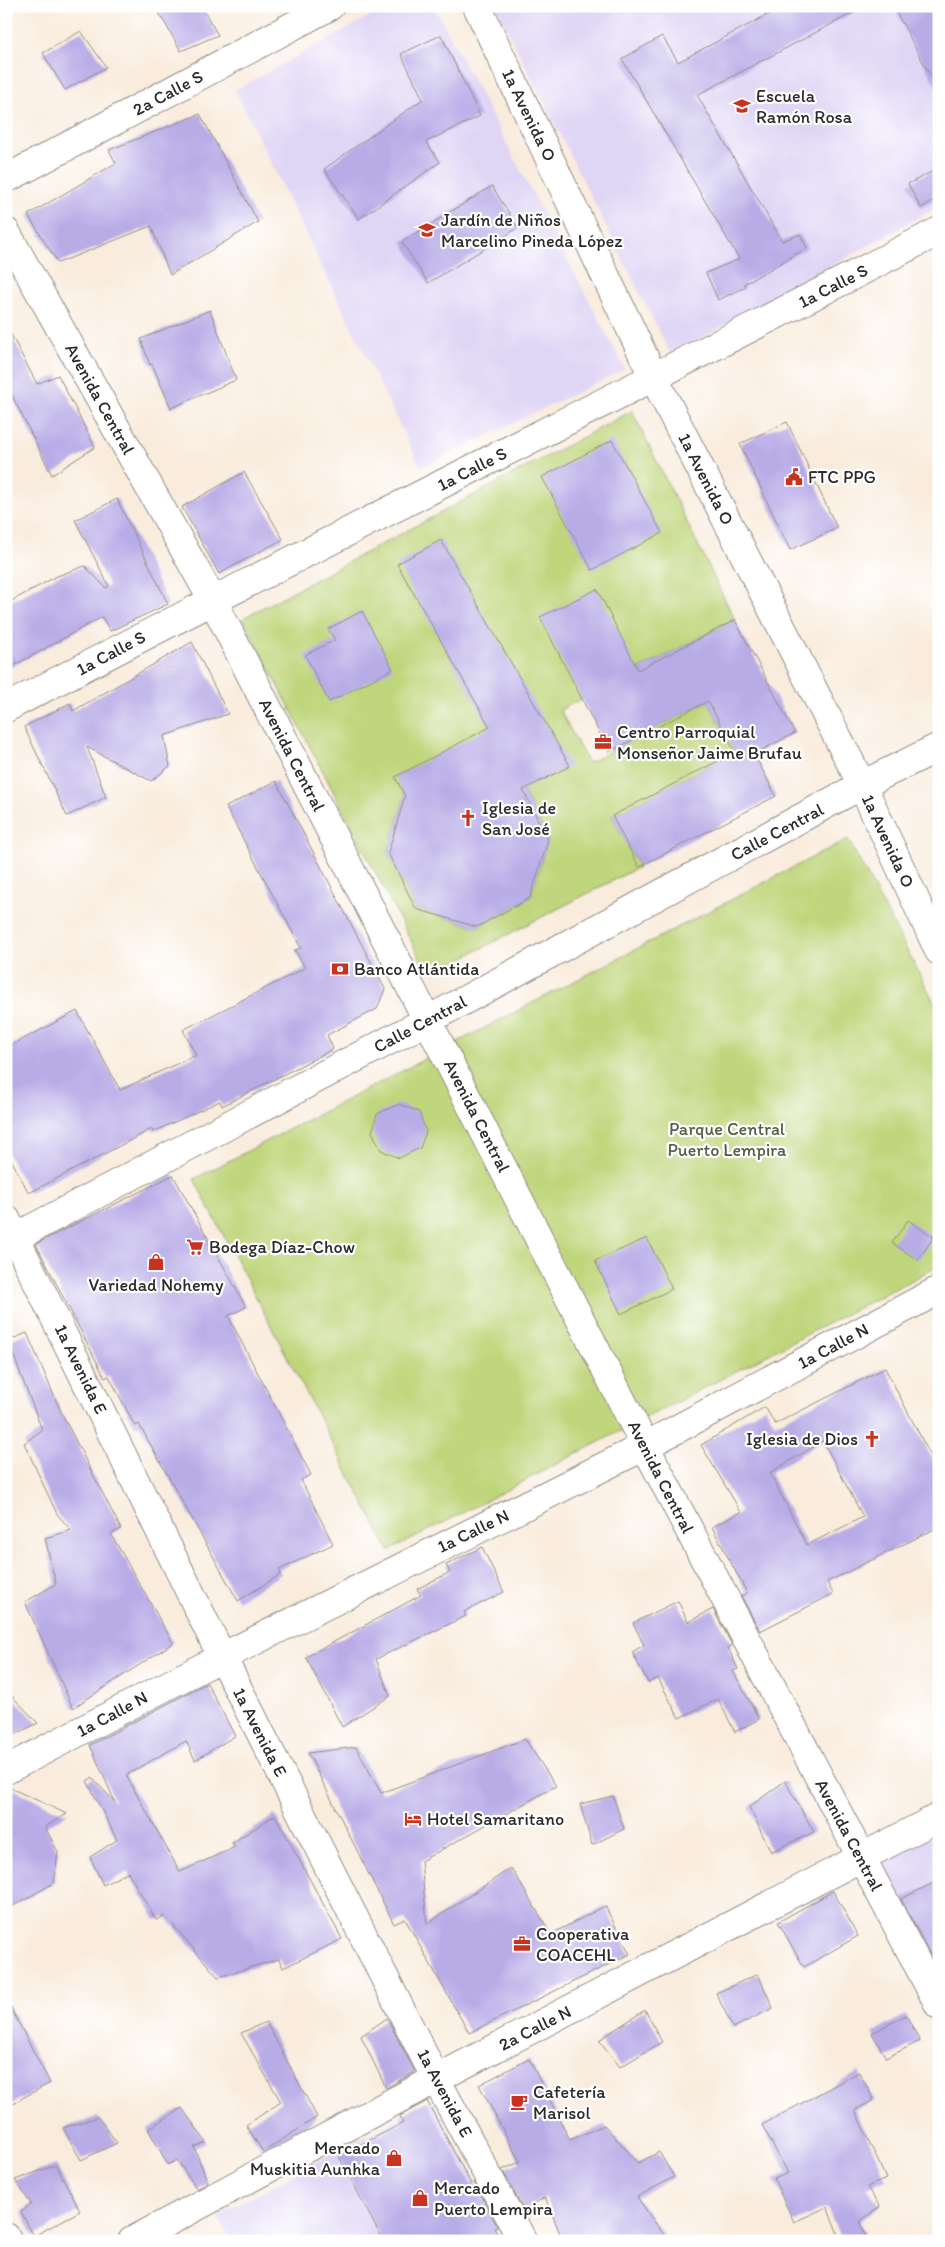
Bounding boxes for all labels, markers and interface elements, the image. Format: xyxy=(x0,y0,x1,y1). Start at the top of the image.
street label: 2a Calle S xyxy=(129,65,207,121)
street label: 1a Avenida O xyxy=(497,65,561,165)
place label: Escuela Ramón Rosa xyxy=(756,85,853,128)
school or university icon: Escuela Ramón Rosa xyxy=(732,96,752,116)
place label: Jardín de Niños Marcelino Pineda López xyxy=(441,209,622,252)
school or university icon: Jardín de Niños Marcelino Pineda López xyxy=(417,220,437,240)
street label: 1a Calle S xyxy=(794,259,872,313)
street label: Avenida Central xyxy=(60,340,140,458)
street label: 1a Avenida O xyxy=(673,429,739,529)
street label: 1a Calle S xyxy=(433,442,511,496)
place label: FTC PPG xyxy=(808,466,876,488)
public building icon: FTC PPG xyxy=(784,467,804,487)
street label: 1a Calle S xyxy=(73,626,149,680)
street label: Avenida Central xyxy=(254,695,330,815)
place label: Centro Parroquial Monseñor Jaime Brufau xyxy=(617,721,802,764)
office icon: Centro Parroquial Monseñor Jaime Brufau xyxy=(593,732,613,752)
street label: 1a Avenida O xyxy=(857,791,919,891)
place label: Iglesia de San José xyxy=(482,797,556,840)
street label: Calle Central xyxy=(727,798,827,866)
church icon: Iglesia de San José xyxy=(458,808,478,828)
place label: Banco Atlántida xyxy=(354,958,479,980)
bank icon: Banco Atlántida xyxy=(330,959,350,979)
street label: Calle Central xyxy=(370,990,470,1058)
street label: Avenida Central xyxy=(439,1056,515,1176)
park label: Parque Central Puerto Lempira xyxy=(668,1118,787,1161)
place label: Bodega Díaz-Chow xyxy=(209,1236,355,1258)
supermarket icon: Bodega Díaz-Chow xyxy=(185,1237,205,1257)
shop icon: Variedad Nohemy xyxy=(146,1252,166,1272)
place label: Variedad Nohemy xyxy=(88,1274,224,1296)
street label: 1a Calle N xyxy=(794,1318,872,1374)
street label: 1a Avenida E xyxy=(50,1320,112,1418)
street label: Avenida Central xyxy=(623,1417,699,1537)
place label: Iglesia de Dios xyxy=(746,1428,858,1450)
church icon: Iglesia de Dios xyxy=(862,1429,882,1449)
street label: 1a Calle N xyxy=(433,1504,513,1558)
street label: 1a Avenida E xyxy=(228,1684,292,1780)
street label: 1a Calle N xyxy=(73,1686,151,1742)
street label: Avenida Central xyxy=(810,1775,888,1895)
place label: Hotel Samaritano xyxy=(427,1808,564,1830)
hotel icon: Hotel Samaritano xyxy=(403,1809,423,1829)
place label: Cooperativa COACEHL xyxy=(536,1923,630,1966)
office icon: Cooperativa COACEHL xyxy=(512,1934,532,1954)
street label: 2a Calle N xyxy=(495,2000,575,2056)
street label: 1a Avenida E xyxy=(412,2045,478,2141)
place label: Cafetería Marisol xyxy=(533,2081,606,2124)
cafe icon: Cafetería Marisol xyxy=(509,2092,529,2112)
place label: Mercado Muskitia Aunhka xyxy=(250,2137,381,2180)
shop icon: Mercado Muskitia Aunhka xyxy=(384,2148,404,2168)
place label: Mercado Puerto Lempira xyxy=(434,2177,554,2220)
shop icon: Mercado Puerto Lempira xyxy=(410,2188,430,2208)

